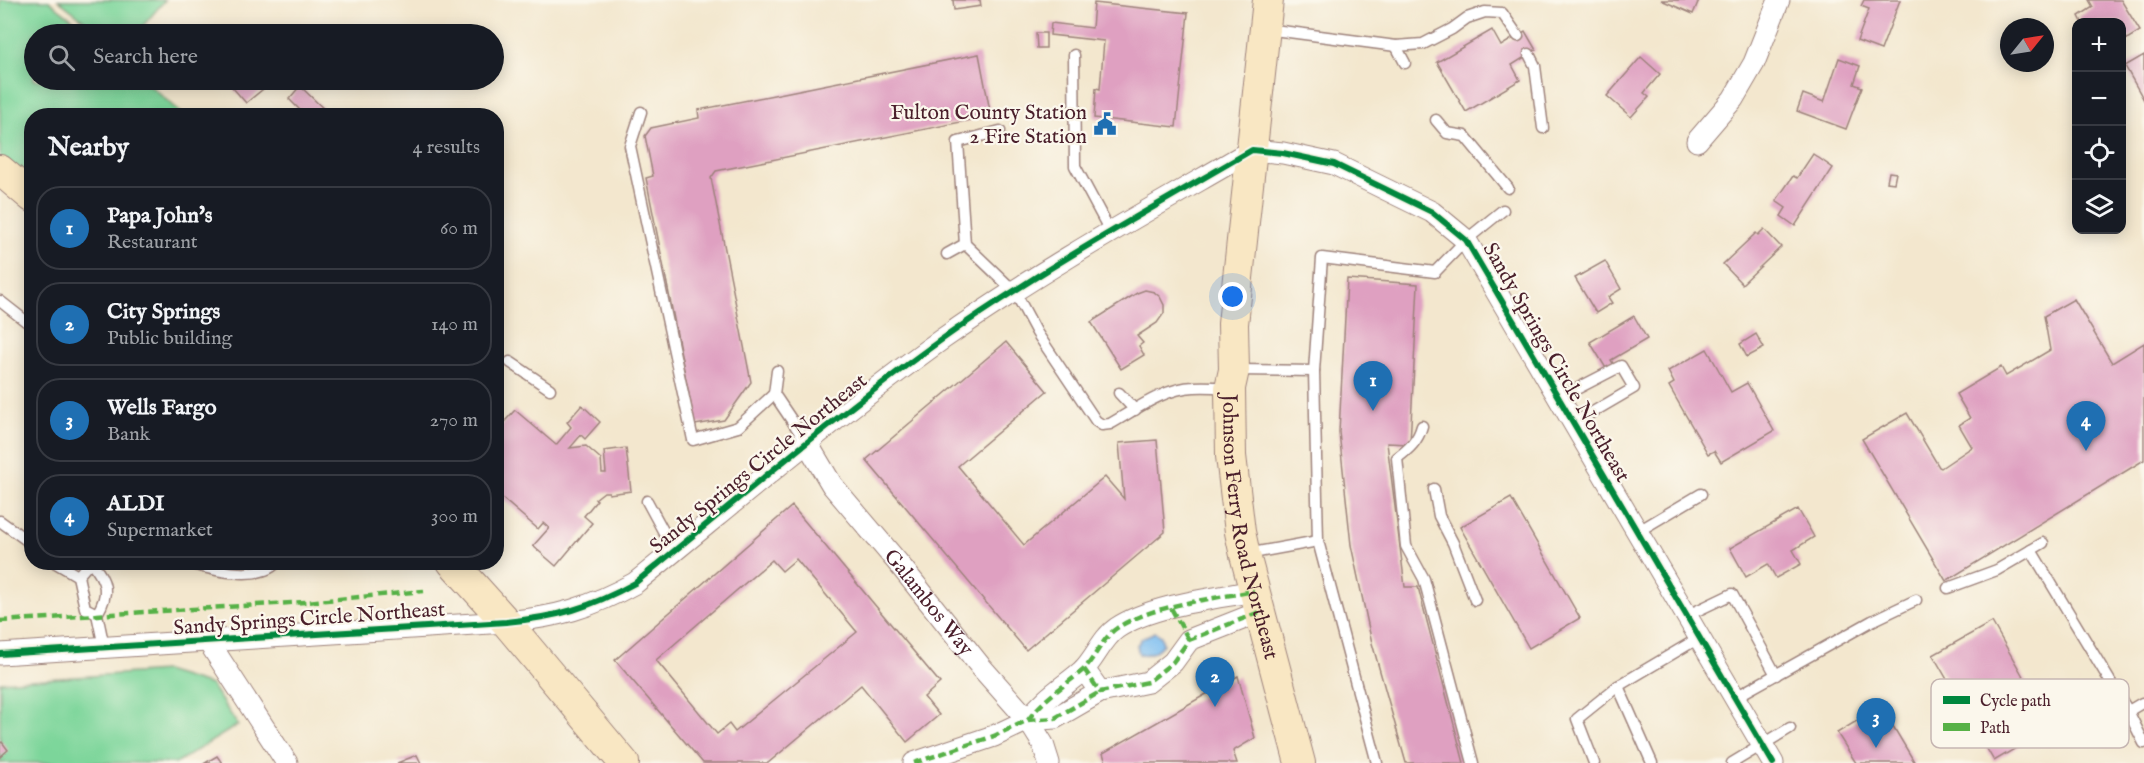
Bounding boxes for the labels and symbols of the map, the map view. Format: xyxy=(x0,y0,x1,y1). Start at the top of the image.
north arrow xyxy=(2000,18,2054,72)
place label: Fulton County Station 2 Fire Station xyxy=(890,100,1087,151)
public building icon: Fulton County Station 2 Fire Station xyxy=(1092,111,1118,137)
street label: Sandy Springs Circle Northeast xyxy=(1476,238,1635,487)
your location xyxy=(1218,282,1247,311)
pin: 1 xyxy=(1354,362,1392,411)
street label: Sandy Springs Circle Northeast xyxy=(645,368,873,560)
street label: Johnson Ferry Road Northeast xyxy=(1215,392,1284,663)
pin: 4 xyxy=(2066,402,2106,451)
street label: Galambos Way xyxy=(877,544,979,662)
street label: Sandy Springs Circle Northeast xyxy=(172,597,446,642)
pin: 2 xyxy=(1196,658,1234,707)
legend xyxy=(1931,679,2129,748)
text: Cycle path xyxy=(1980,692,2051,712)
pin: 3 xyxy=(1856,698,1896,748)
text: Path xyxy=(1980,719,2011,739)

